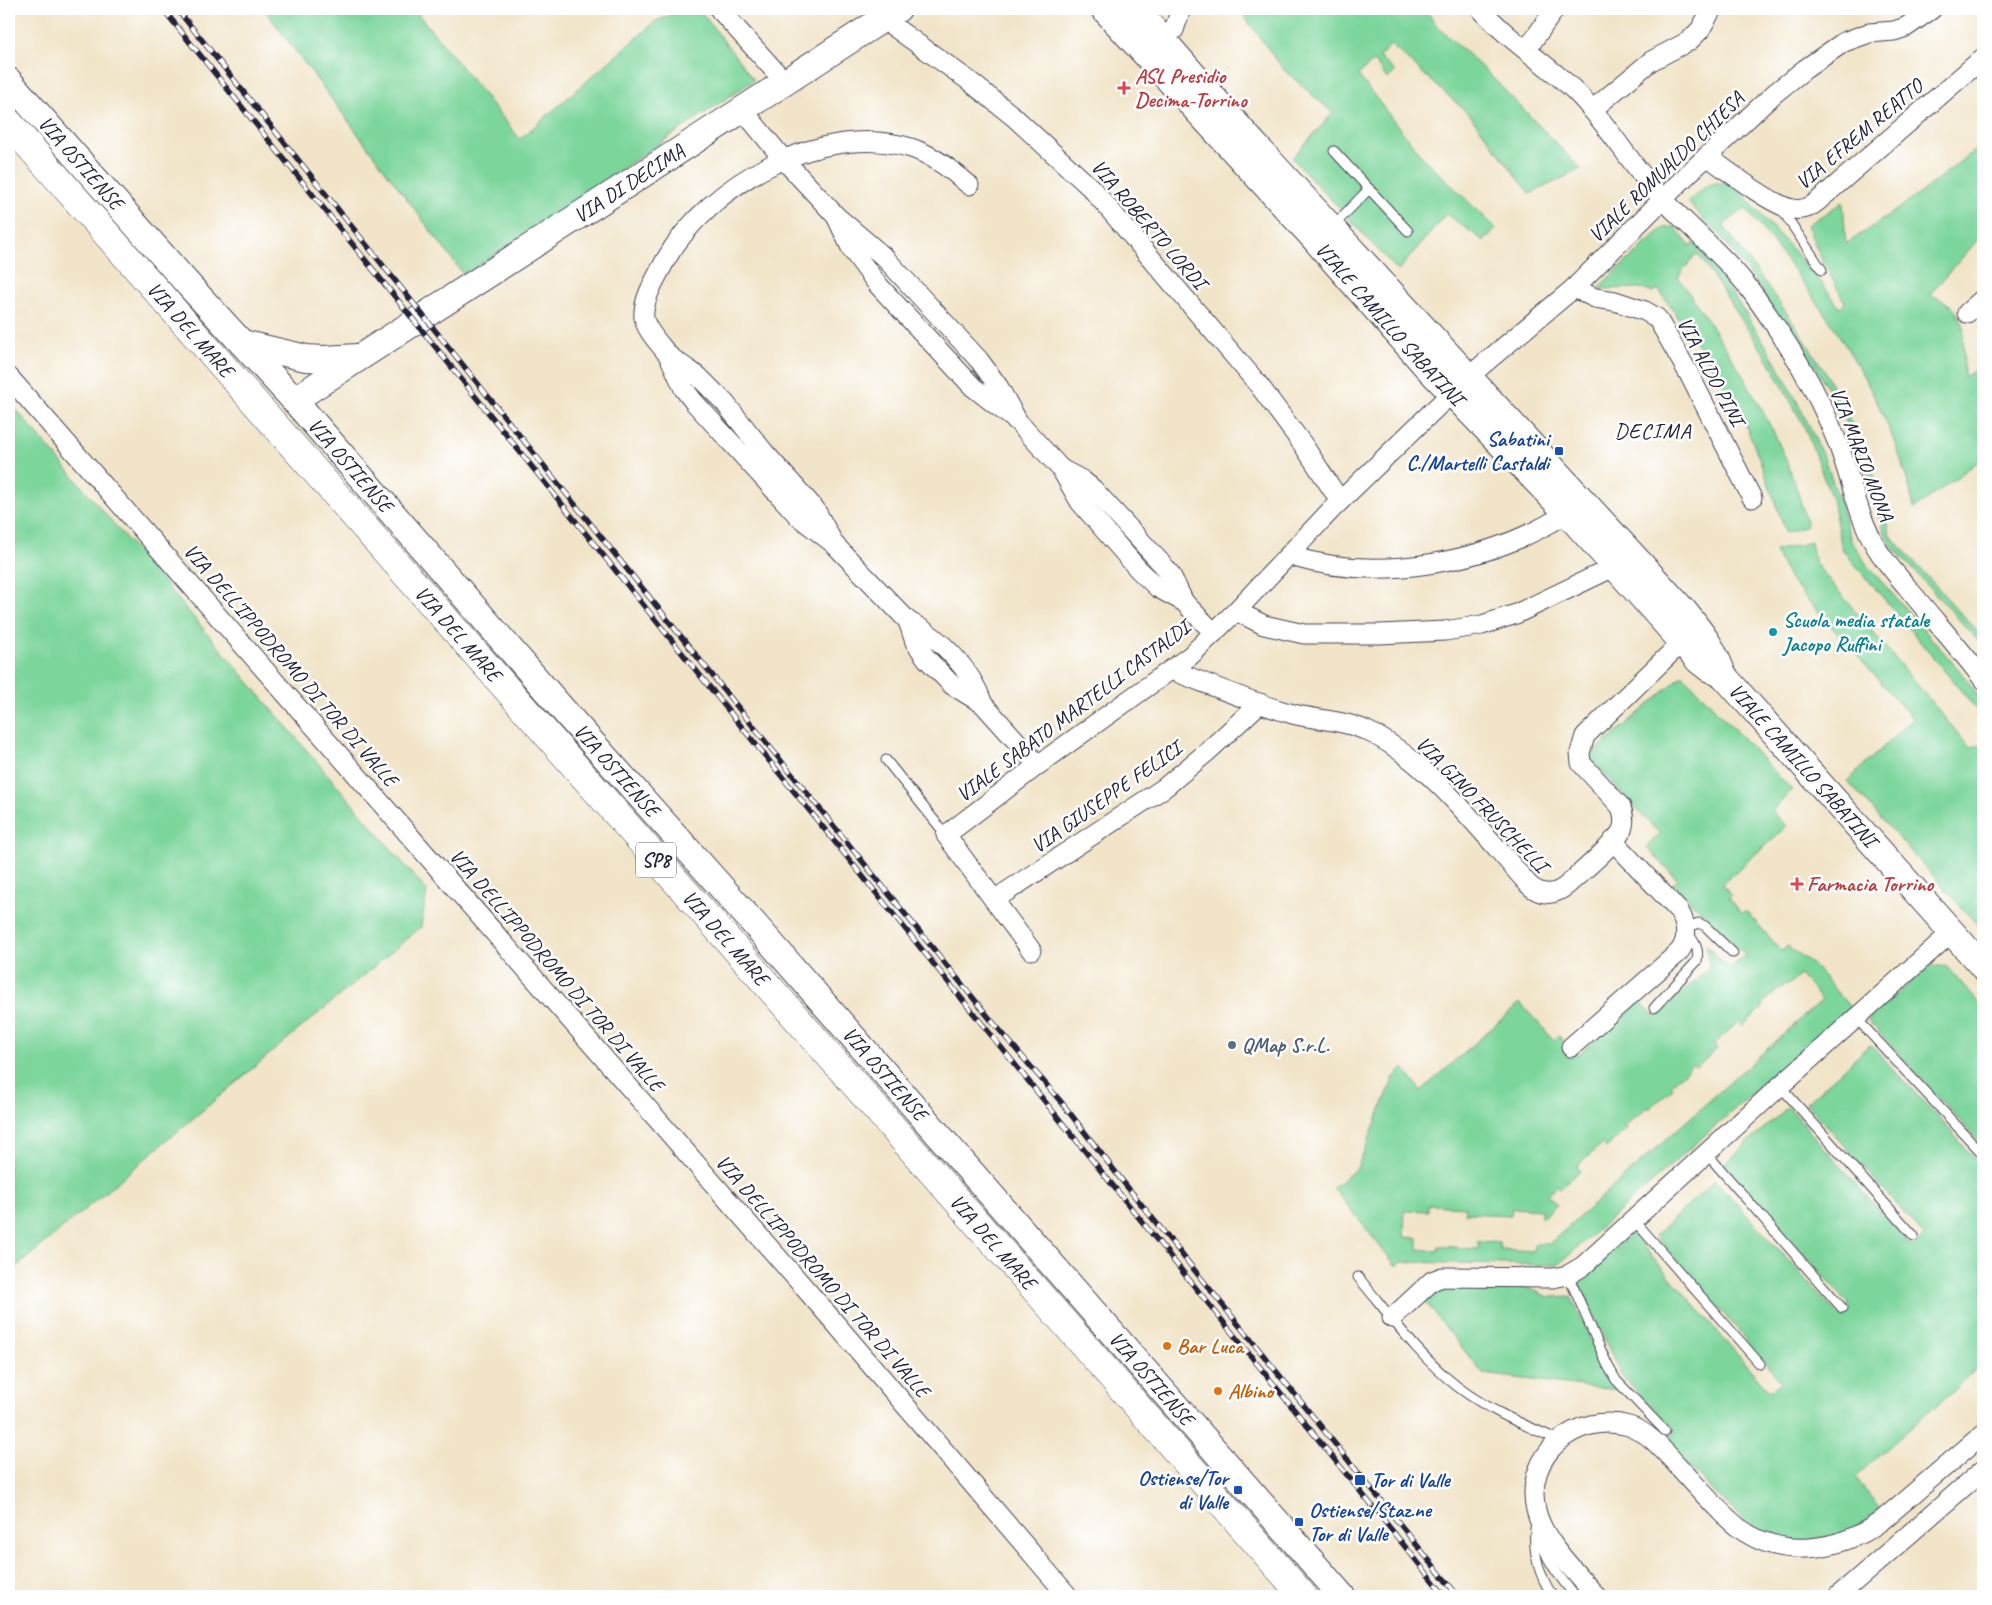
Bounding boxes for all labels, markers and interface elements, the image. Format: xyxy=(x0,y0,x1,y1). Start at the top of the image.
place label: ASL Presidio Decima-Torrino xyxy=(1135,63,1248,113)
street label: VIA EFREM REATTO xyxy=(1790,72,1930,195)
marker: ASL Presidio Decima-Torrino xyxy=(1117,81,1131,95)
street label: VIALE ROMUALDO CHIESA xyxy=(1583,85,1750,248)
street label: VIA OSTIENSE xyxy=(33,110,131,217)
street label: VIA DI DECIMA xyxy=(569,138,690,228)
street label: VIA ROBERTO LORDI xyxy=(1086,154,1215,298)
street label: VIALE CAMILLO SABATINI xyxy=(1310,237,1473,414)
street label: VIA DEL MARE xyxy=(142,276,241,385)
street label: VIA ALDO PINI xyxy=(1672,312,1753,434)
street label: VIA MARIO MONA xyxy=(1825,384,1900,526)
street label: VIA OSTIENSE xyxy=(302,412,400,520)
district label: DECIMA xyxy=(1615,417,1691,445)
place label: Sabatini C./Martelli Castaldi xyxy=(1406,426,1552,476)
marker: Sabatini C./Martelli Castaldi xyxy=(1553,445,1565,457)
street label: VIA DELL'IPPODROMO DI TOR DI VALLE xyxy=(178,538,405,794)
street label: VIA DEL MARE xyxy=(409,580,509,689)
place label: Scuola media statale Jacopo Ruffini xyxy=(1781,607,1931,657)
street label: VIALE SABATO MARTELLI CASTALDI xyxy=(951,612,1199,807)
marker: Scuola media statale Jacopo Ruffini xyxy=(1767,626,1779,638)
street label: VIALE CAMILLO SABATINI xyxy=(1723,678,1886,855)
street label: VIA OSTIENSE xyxy=(568,718,667,824)
street label: VIA GINO FRUSCHELLI xyxy=(1410,731,1557,881)
street label: VIA GIUSEPPE FELICI xyxy=(1026,733,1190,859)
road number: SP8 xyxy=(636,842,676,878)
street label: VIA DELL'IPPODROMO DI TOR DI VALLE xyxy=(444,843,671,1099)
place label: Farmacia Torrino xyxy=(1807,871,1935,897)
marker: Farmacia Torrino xyxy=(1791,878,1803,890)
street label: VIA DEL MARE xyxy=(677,884,776,993)
street label: VIA OSTIENSE xyxy=(837,1021,935,1128)
place label: QMap S.r.L. xyxy=(1242,1032,1330,1058)
marker: QMap S.r.L. xyxy=(1226,1039,1238,1051)
street label: VIA DELL'IPPODROMO DI TOR DI VALLE xyxy=(710,1149,937,1405)
street label: VIA DEL MARE xyxy=(944,1189,1044,1297)
street label: VIA OSTIENSE xyxy=(1104,1326,1202,1433)
place label: Bar Luca xyxy=(1177,1333,1245,1359)
marker: Bar Luca xyxy=(1161,1340,1173,1352)
place label: Albino xyxy=(1228,1378,1276,1404)
marker: Albino xyxy=(1212,1385,1224,1397)
place label: Ostiense/Tor di Valle xyxy=(1138,1465,1230,1515)
place label: Tor di Valle xyxy=(1371,1467,1452,1493)
marker: Tor di Valle xyxy=(1353,1473,1367,1487)
marker: Ostiense/Tor di Valle xyxy=(1232,1484,1244,1496)
place label: Ostiense/Staz.ne Tor di Valle xyxy=(1309,1497,1433,1547)
marker: Ostiense/Staz.ne Tor di Valle xyxy=(1293,1516,1305,1528)

